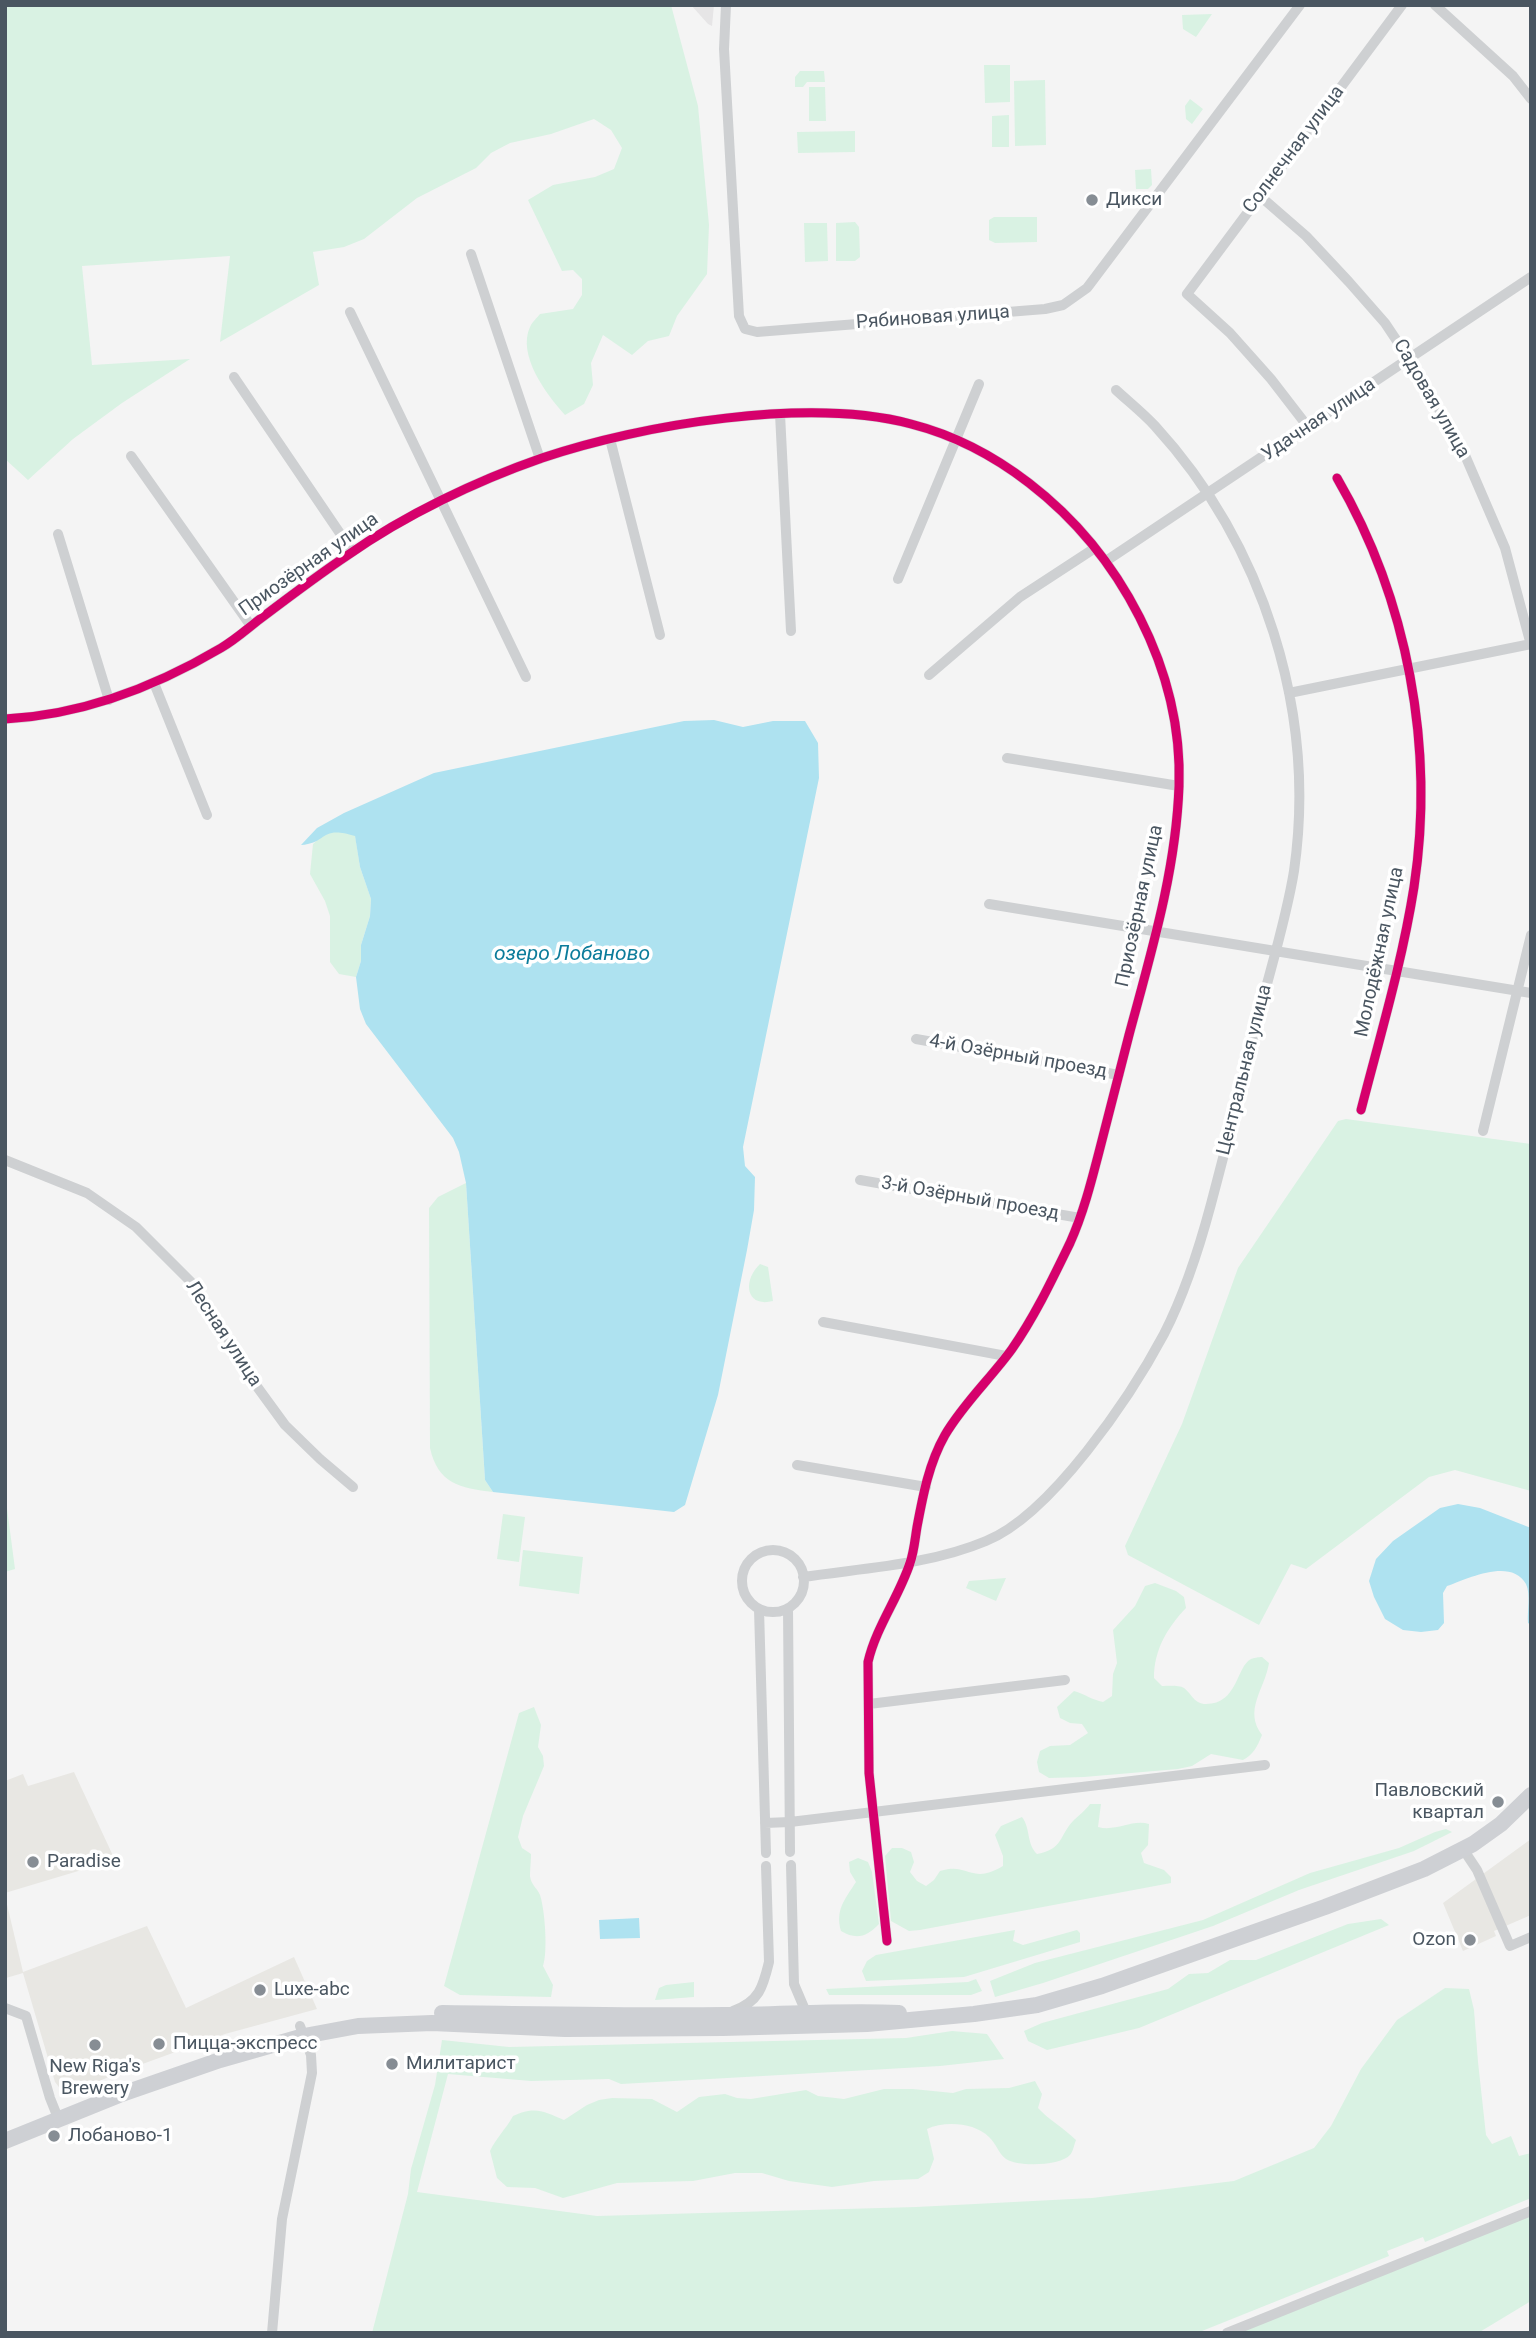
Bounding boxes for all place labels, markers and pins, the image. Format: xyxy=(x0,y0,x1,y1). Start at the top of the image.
place label: Дикси xyxy=(1106,189,1162,211)
marker: Дикси xyxy=(1084,192,1100,208)
place label: Павловский квартал xyxy=(1374,1780,1484,1824)
marker: Павловский квартал xyxy=(1490,1794,1506,1810)
place label: Paradise xyxy=(47,1851,121,1873)
marker: Paradise xyxy=(25,1854,41,1870)
place label: Ozon xyxy=(1412,1929,1456,1951)
marker: Ozon xyxy=(1462,1932,1478,1948)
place label: Luxe-abc xyxy=(274,1979,350,2001)
marker: Luxe-abc xyxy=(252,1982,268,1998)
place label: Пицца-экспресс xyxy=(173,2033,318,2055)
marker: Пицца-экспресс xyxy=(151,2036,167,2052)
marker: New Riga's Brewery xyxy=(87,2037,103,2053)
place label: Милитарист xyxy=(406,2053,516,2075)
place label: New Riga's Brewery xyxy=(49,2056,141,2100)
marker: Милитарист xyxy=(384,2056,400,2072)
place label: Лобаново-1 xyxy=(68,2125,173,2147)
marker: Лобаново-1 xyxy=(46,2128,62,2144)

